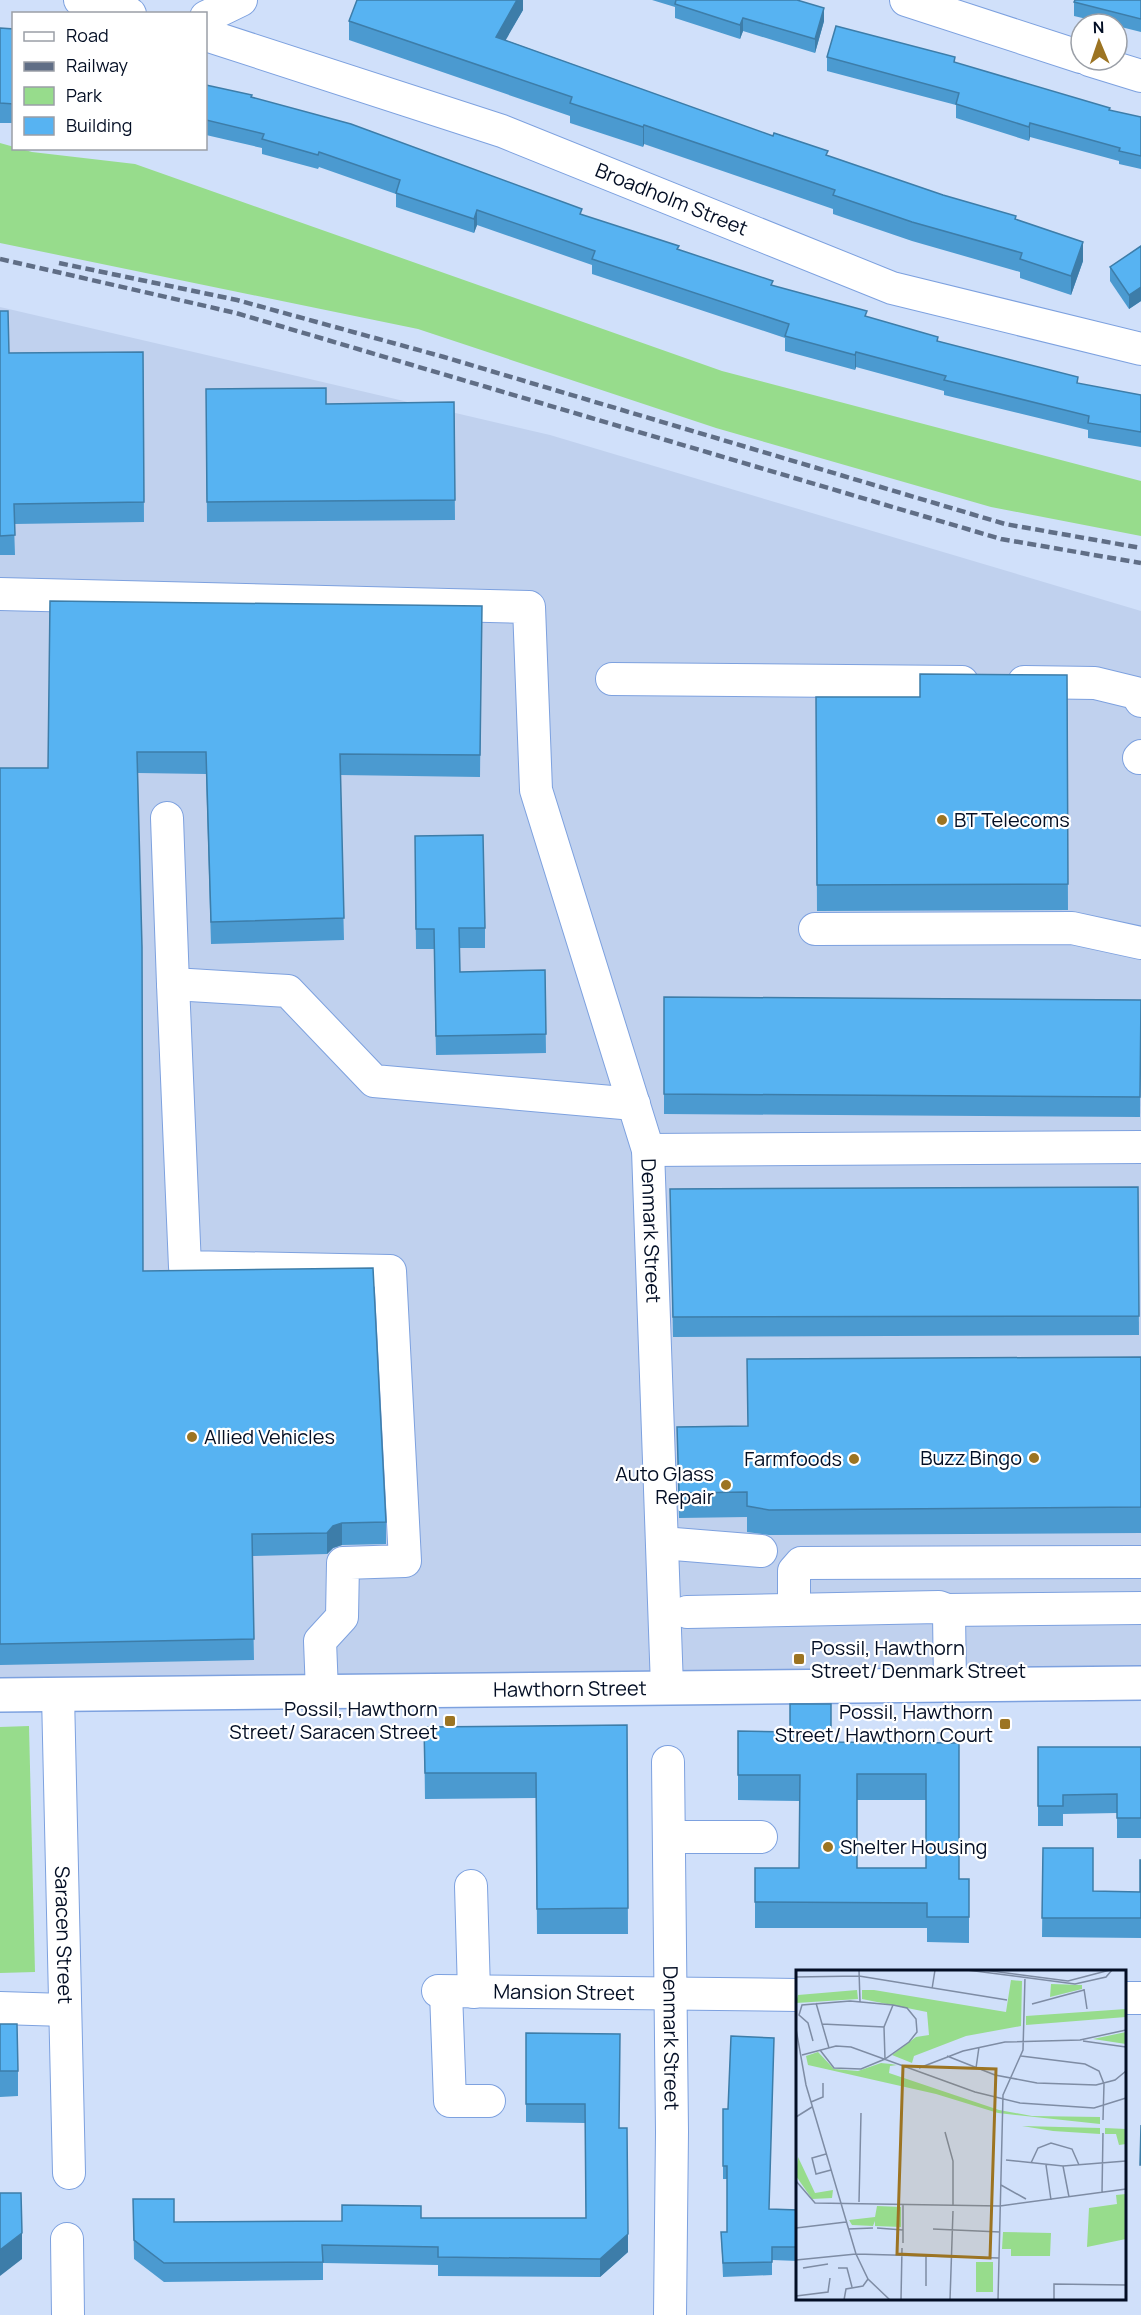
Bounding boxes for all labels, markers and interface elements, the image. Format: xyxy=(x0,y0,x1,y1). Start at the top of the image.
legend xyxy=(12,12,207,150)
north arrow xyxy=(1069,12,1129,72)
text: N xyxy=(1092,16,1105,38)
text: Road xyxy=(66,23,109,47)
text: Railway xyxy=(66,53,128,77)
text: Park xyxy=(66,83,103,107)
text: Building xyxy=(66,113,132,137)
street label: Broadholm Street xyxy=(591,156,752,242)
place label: BT Telecoms xyxy=(954,806,1070,833)
marker: BT Telecoms xyxy=(935,813,949,827)
street label: Denmark Street xyxy=(635,1158,667,1303)
place label: Allied Vehicles xyxy=(204,1423,335,1450)
marker: Allied Vehicles xyxy=(185,1430,199,1444)
place label: Buzz Bingo xyxy=(920,1444,1022,1471)
place label: Farmfoods xyxy=(744,1445,842,1472)
marker: Buzz Bingo xyxy=(1027,1451,1041,1465)
marker: Farmfoods xyxy=(847,1452,861,1466)
place label: Auto Glass Repair xyxy=(615,1460,714,1510)
marker: Auto Glass Repair xyxy=(719,1478,733,1492)
place label: Possil, Hawthorn Street/ Denmark Street xyxy=(811,1634,1026,1684)
marker: Possil, Hawthorn Street/ Denmark Street xyxy=(792,1652,806,1666)
street label: Hawthorn Street xyxy=(493,1674,647,1703)
place label: Possil, Hawthorn Street/ Saracen Street xyxy=(229,1695,438,1745)
place label: Possil, Hawthorn Street/ Hawthorn Court xyxy=(775,1698,993,1748)
marker: Possil, Hawthorn Street/ Saracen Street xyxy=(443,1714,457,1728)
marker: Possil, Hawthorn Street/ Hawthorn Court xyxy=(998,1717,1012,1731)
place label: Shelter Housing xyxy=(840,1833,987,1860)
marker: Shelter Housing xyxy=(821,1840,835,1854)
street label: Saracen Street xyxy=(49,1865,79,2004)
street label: Denmark Street xyxy=(657,1965,686,2110)
inset map xyxy=(796,1970,1126,2300)
street label: Mansion Street xyxy=(493,1978,635,2006)

